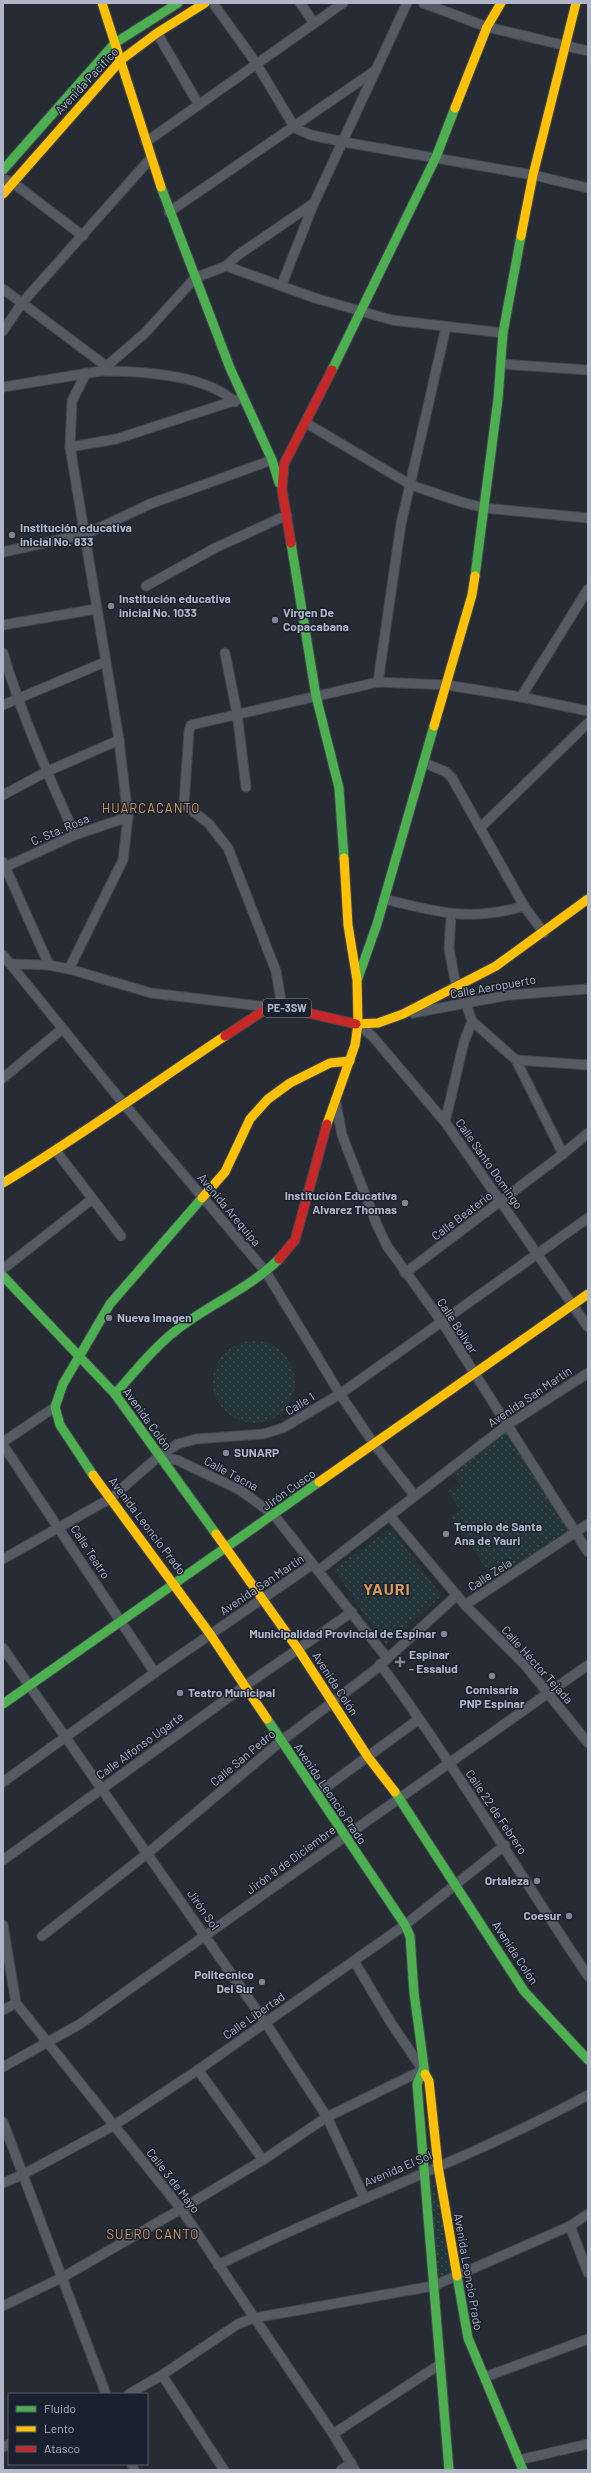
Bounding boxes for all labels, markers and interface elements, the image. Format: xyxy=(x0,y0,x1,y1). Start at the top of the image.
street label: Avenida Pacifico xyxy=(52,44,121,117)
place label: Institución educativa inicial No. 833 xyxy=(20,520,132,548)
marker: Institución educativa inicial No. 833 xyxy=(7,530,17,540)
place label: Institución educativa inicial No. 1033 xyxy=(119,591,231,619)
marker: Institución educativa inicial No. 1033 xyxy=(106,601,116,611)
place label: Virgen De Copacabana xyxy=(283,605,349,633)
marker: Virgen De Copacabana xyxy=(270,615,280,625)
district label: HUARCACANTO xyxy=(102,800,200,816)
street label: C. Sta. Rosa xyxy=(28,811,91,848)
street label: Calle Aeropuerto xyxy=(449,972,537,1000)
road number: PE-3SW xyxy=(263,999,311,1017)
street label: Calle Santo Domingo xyxy=(453,1116,526,1211)
street label: Avenida Arequipa xyxy=(195,1170,264,1248)
place label: Institución Educativa Alvarez Thomas xyxy=(285,1188,397,1216)
street label: Calle Beaterio xyxy=(428,1188,494,1243)
marker: Institución Educativa Alvarez Thomas xyxy=(400,1198,410,1208)
street label: Calle Bolívar xyxy=(435,1295,481,1356)
place label: Nueva Imagen xyxy=(117,1310,192,1324)
marker: Nueva Imagen xyxy=(104,1313,114,1323)
street label: Avenida San Martín xyxy=(485,1363,574,1429)
street label: Avenida Colón xyxy=(121,1385,175,1452)
street label: Calle 1 xyxy=(282,1389,317,1417)
place label: SUNARP xyxy=(234,1445,279,1459)
marker: SUNARP xyxy=(221,1448,231,1458)
street label: Calle Tacna xyxy=(202,1453,261,1493)
street label: Jirón Cusco xyxy=(259,1466,318,1513)
street label: Avenida Leoncio Prado xyxy=(107,1474,189,1577)
place label: Templo de Santa Ana de Yauri xyxy=(454,1519,542,1547)
street label: Calle Teatro xyxy=(68,1522,113,1581)
marker: Templo de Santa Ana de Yauri xyxy=(441,1529,451,1539)
street label: Avenida San Martín xyxy=(217,1551,306,1617)
street label: Calle Zela xyxy=(465,1555,514,1594)
district label: YAURI xyxy=(363,1579,411,1598)
street label: Calle Héctor Tejada xyxy=(499,1623,576,1706)
place label: Municipalidad Provincial de Espinar xyxy=(249,1626,436,1640)
marker: Municipalidad Provincial de Espinar xyxy=(439,1629,449,1639)
place label: Espinar - Essalud xyxy=(409,1647,458,1675)
street label: Avenida Colón xyxy=(310,1649,362,1718)
marker: Espinar - Essalud xyxy=(394,1656,406,1668)
marker: Comisaría PNP Espinar xyxy=(487,1671,497,1681)
place label: Comisaría PNP Espinar xyxy=(459,1682,525,1710)
place label: Teatro Municipal xyxy=(188,1685,275,1699)
marker: Teatro Municipal xyxy=(175,1688,185,1698)
street label: Calle Alfonso Ugarte xyxy=(93,1709,186,1782)
street label: Calle San Pedro xyxy=(207,1726,278,1788)
street label: Avenida Leoncio Prado xyxy=(292,1740,370,1846)
street label: Calle 22 de Febrero xyxy=(463,1766,530,1856)
street label: Jirón 9 de Diciembre xyxy=(243,1822,338,1896)
place label: Ortaleza xyxy=(485,1873,529,1887)
marker: Ortaleza xyxy=(532,1876,542,1886)
street label: Jirón Sol xyxy=(185,1887,223,1932)
place label: Coesur xyxy=(523,1908,561,1922)
marker: Coesur xyxy=(564,1911,574,1921)
street label: Avenida Colón xyxy=(490,1918,542,1987)
place label: Politecnico Del Sur xyxy=(194,1967,254,1995)
marker: Politecnico Del Sur xyxy=(257,1977,267,1987)
street label: Calle Libertad xyxy=(220,1989,287,2042)
street label: Calle 3 de Mayo xyxy=(144,2145,203,2215)
street label: Avenida El Sol xyxy=(362,2148,434,2189)
street label: Avenida Leoncio Prado xyxy=(452,2212,486,2331)
district label: SUERO CANTO xyxy=(107,2226,199,2242)
legend xyxy=(8,2393,148,2465)
text: Fluido xyxy=(44,2401,76,2415)
text: Lento xyxy=(44,2421,74,2435)
text: Atasco xyxy=(44,2441,80,2455)

